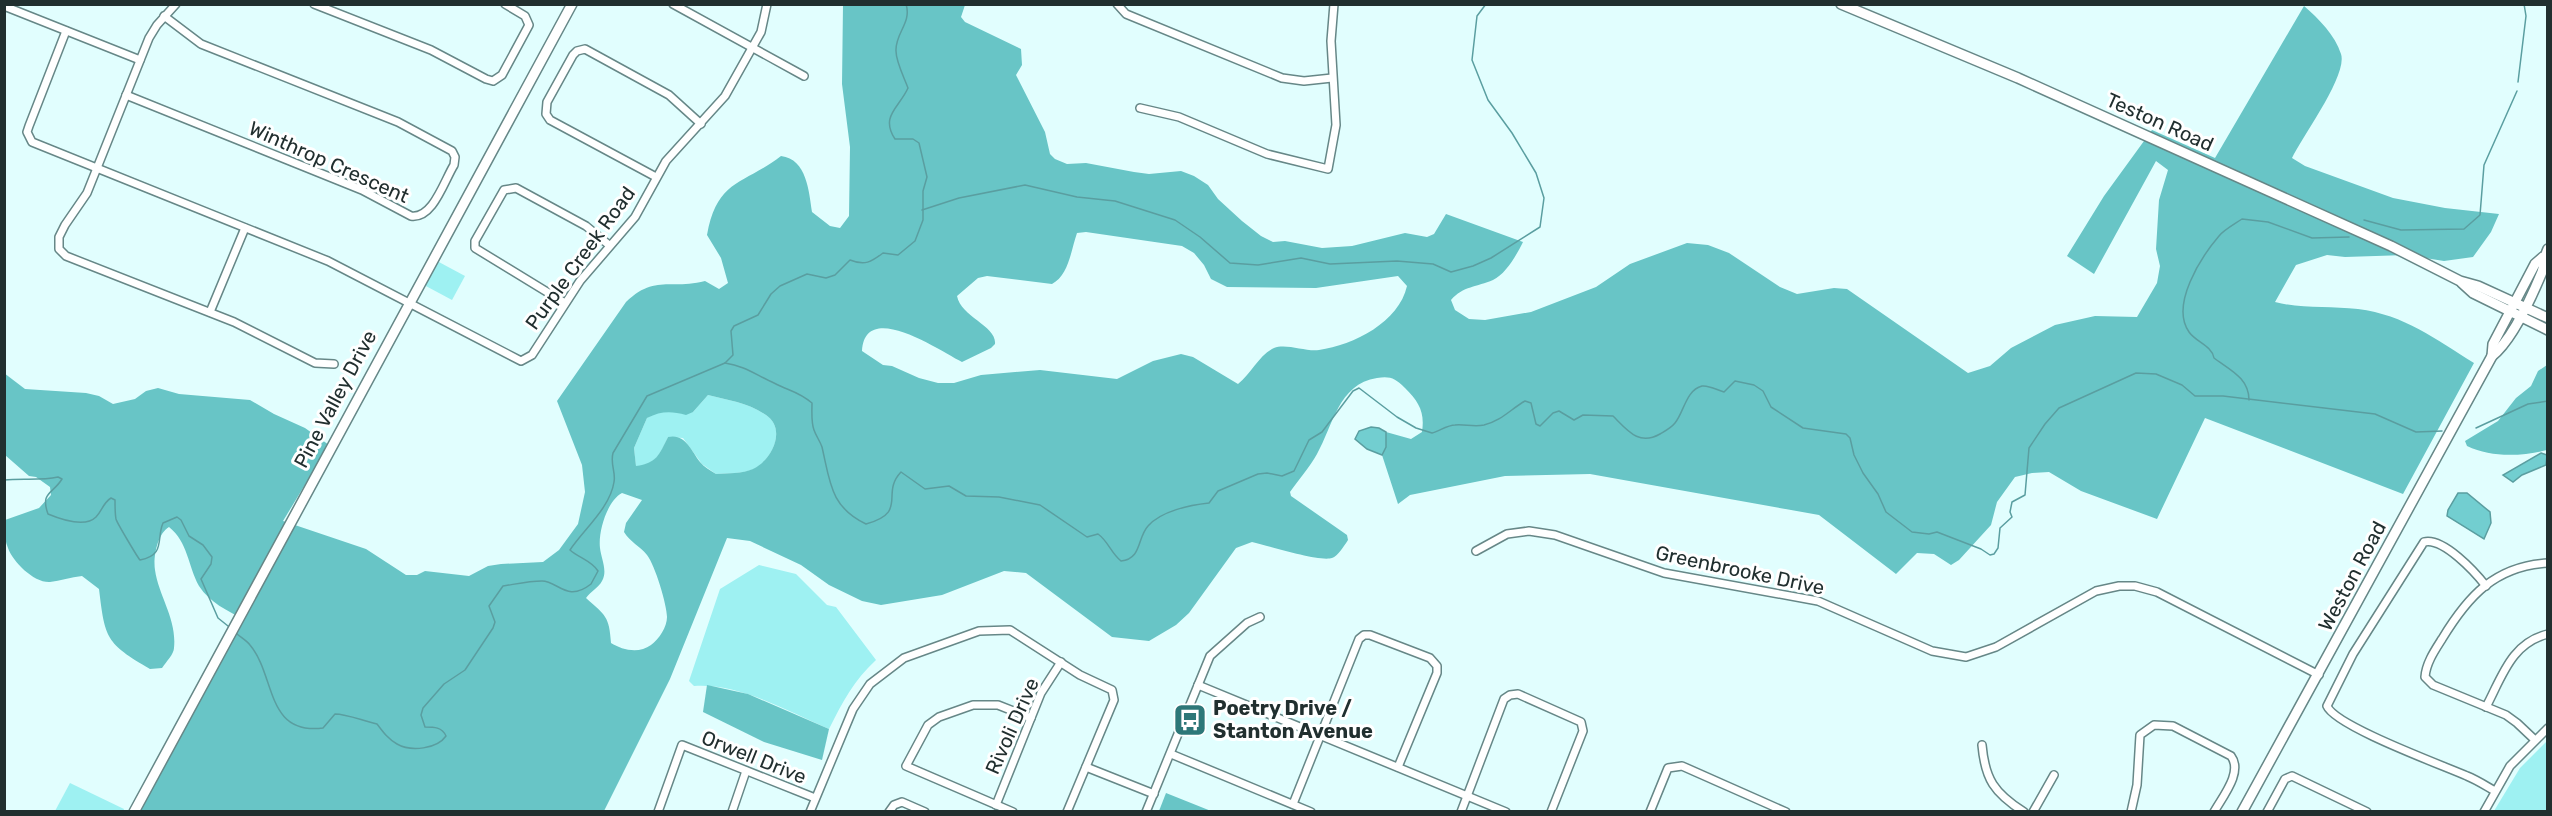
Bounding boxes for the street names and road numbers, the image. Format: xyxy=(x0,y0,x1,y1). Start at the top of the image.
street label: Teston Road xyxy=(2103,88,2217,156)
street label: Winthrop Crescent xyxy=(245,116,413,208)
street label: Purple Creek Road xyxy=(520,182,640,334)
street label: Pine Valley Drive xyxy=(289,326,381,472)
street label: Weston Road xyxy=(2313,517,2391,635)
street label: Greenbrooke Drive xyxy=(1653,540,1827,600)
street label: Rivoli Drive xyxy=(980,674,1044,778)
street label: Orwell Drive xyxy=(698,725,810,789)

